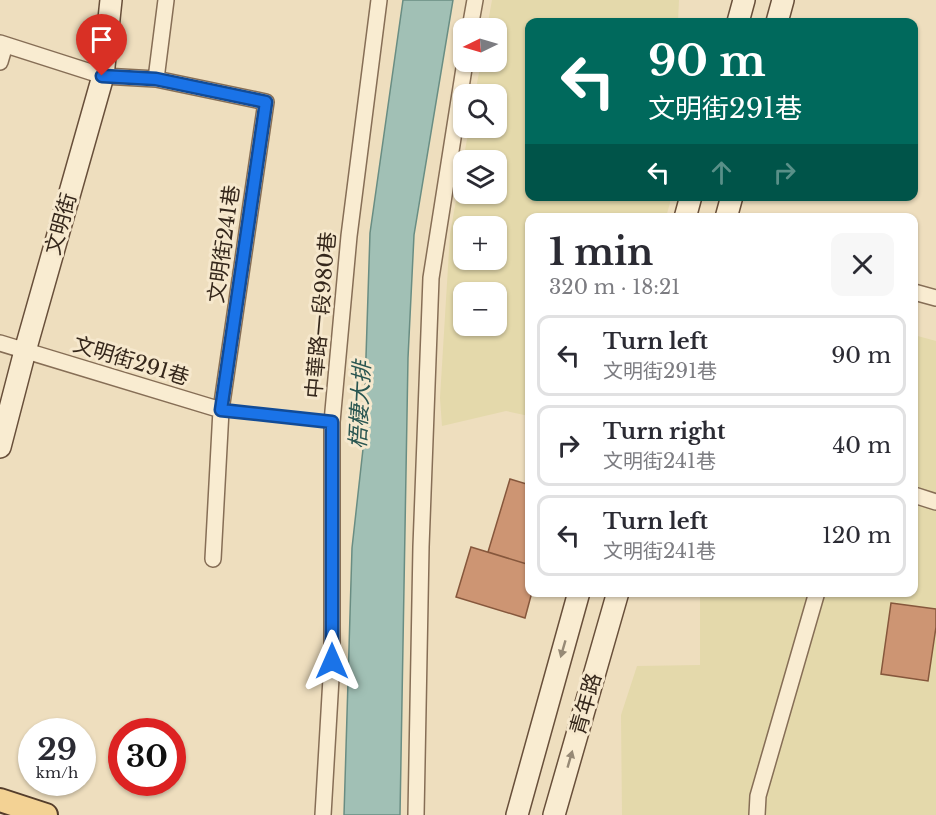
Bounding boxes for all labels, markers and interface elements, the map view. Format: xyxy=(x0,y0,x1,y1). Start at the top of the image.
pin xyxy=(76,14,127,76)
north arrow xyxy=(453,18,507,72)
map controls xyxy=(453,18,507,336)
icon: arrive xyxy=(85,23,118,56)
text: 90 m xyxy=(648,35,766,87)
icon: left xyxy=(549,42,627,120)
button: search xyxy=(453,84,507,138)
text: 文明街291巷 xyxy=(648,92,802,125)
button: layers xyxy=(453,150,507,204)
icon: left xyxy=(642,156,675,189)
icon: ahead xyxy=(705,156,738,189)
icon: right xyxy=(768,156,801,189)
street label: 文明街241巷 xyxy=(203,183,245,305)
street label: 文明街 xyxy=(40,190,82,258)
button: + xyxy=(453,216,507,270)
text: 1 min xyxy=(549,230,653,275)
street label: 中華路一段980巷 xyxy=(301,231,341,399)
button: close xyxy=(831,233,894,296)
text: 320 m · 18:21 xyxy=(549,275,680,299)
button: − xyxy=(453,282,507,336)
text: Turn left xyxy=(603,328,708,355)
street label: 文明街291巷 xyxy=(70,331,192,391)
icon: left xyxy=(552,339,585,372)
text: 90 m xyxy=(831,342,891,369)
water label: 梧棲大排 xyxy=(344,357,376,450)
text: 文明街291巷 xyxy=(603,359,717,383)
text: Turn right xyxy=(603,418,725,445)
icon: right xyxy=(552,429,585,462)
text: 40 m xyxy=(833,432,891,459)
text: 文明街241巷 xyxy=(603,449,716,473)
text: Turn left xyxy=(603,508,708,535)
icon: left xyxy=(552,519,585,552)
text: 120 m xyxy=(822,522,891,549)
text: 文明街241巷 xyxy=(603,539,716,563)
position arrow xyxy=(300,629,364,693)
one-way arrow xyxy=(558,640,568,658)
street label: 青年路 xyxy=(565,670,607,738)
speed limit sign: 30 xyxy=(108,718,186,796)
text: 29 xyxy=(37,731,77,768)
one-way arrow xyxy=(566,750,575,768)
text: km/h xyxy=(36,763,78,782)

